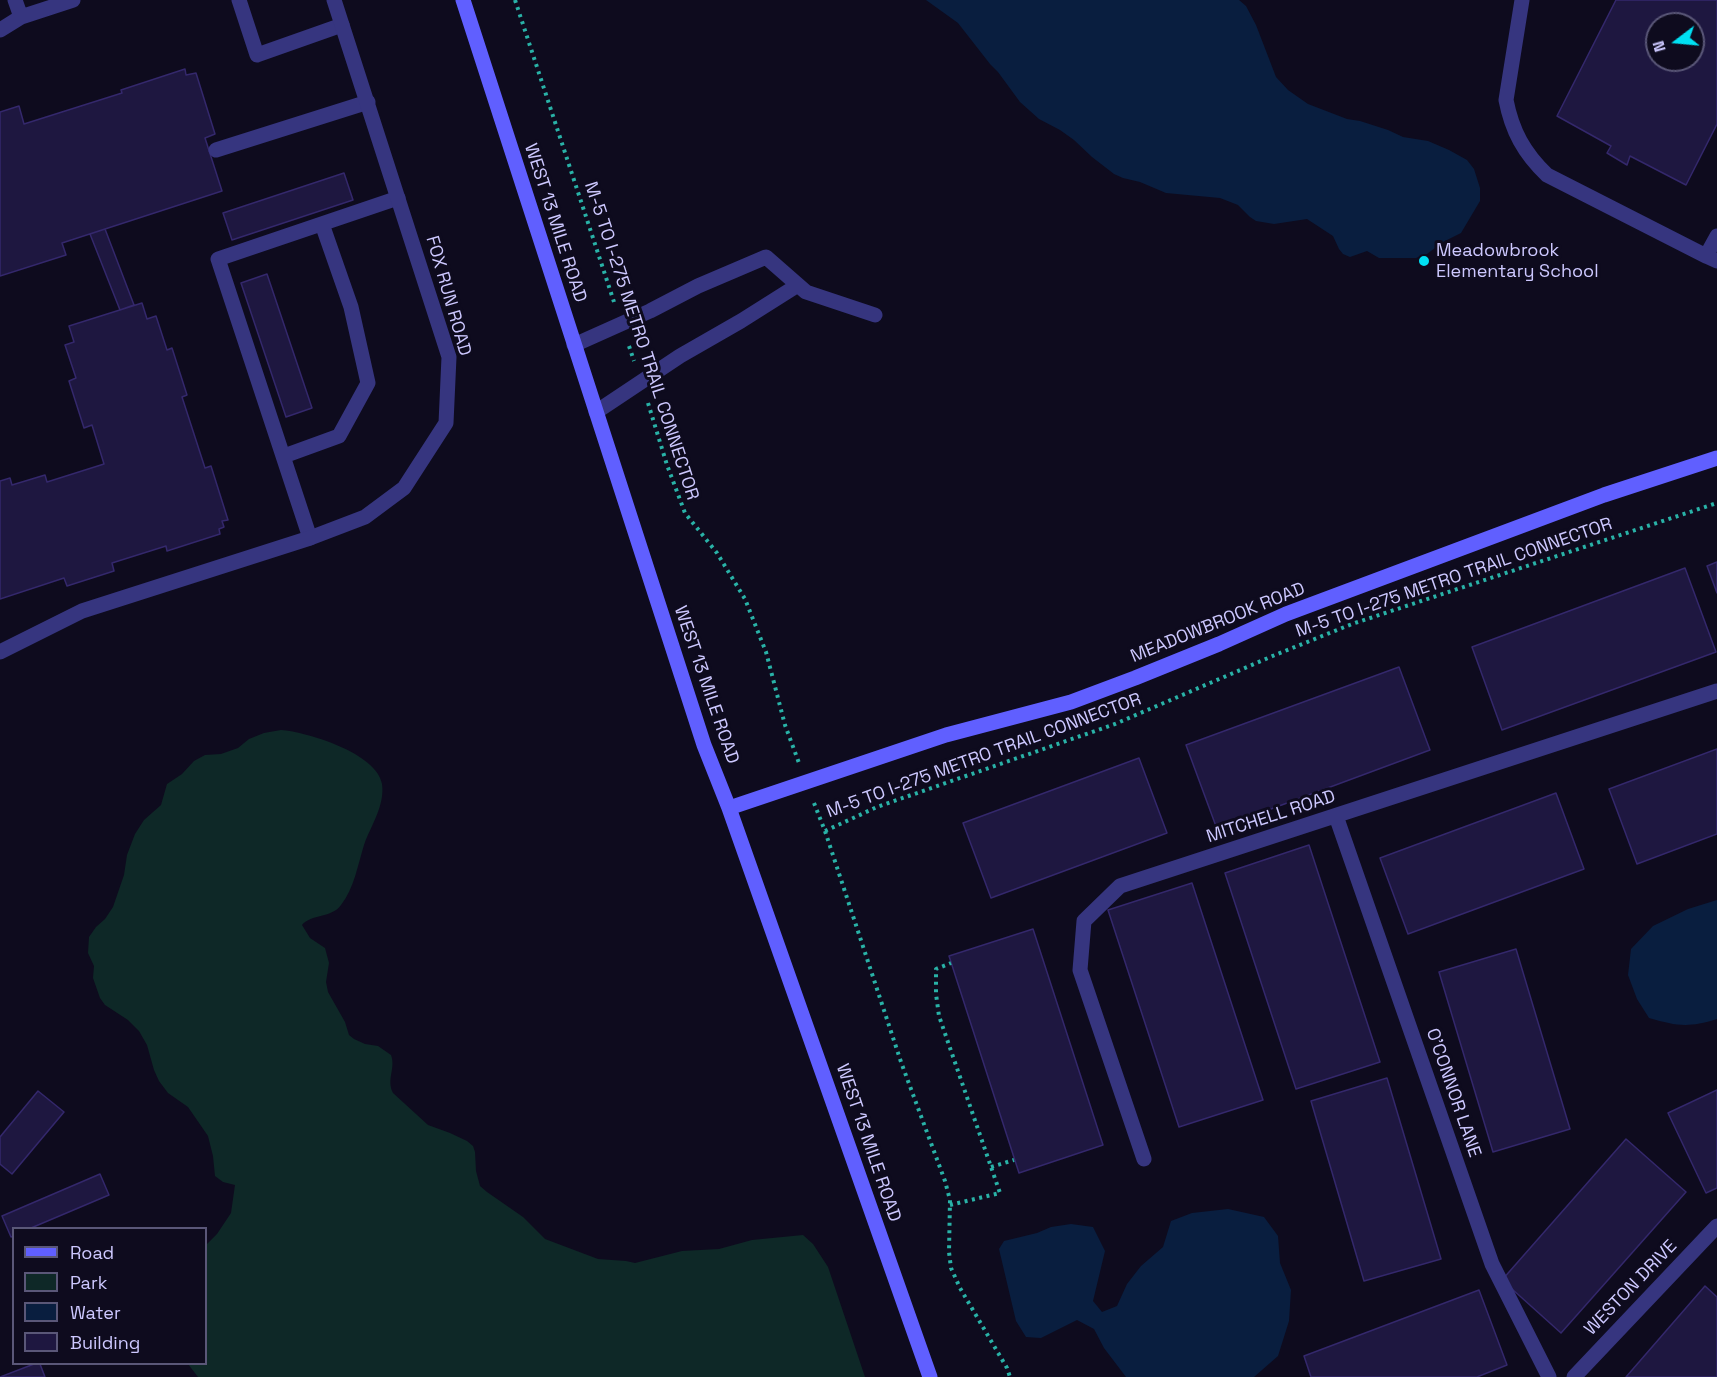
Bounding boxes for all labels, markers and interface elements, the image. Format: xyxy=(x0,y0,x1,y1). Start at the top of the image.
north arrow xyxy=(1645,12,1705,72)
text: N xyxy=(1648,39,1671,55)
street label: WEST 13 MILE ROAD xyxy=(519,141,591,305)
street label: M-5 TO I-275 METRO TRAIL CONNECTOR xyxy=(579,179,703,503)
street label: FOX RUN ROAD xyxy=(421,234,475,358)
place label: Meadowbrook Elementary School xyxy=(1436,240,1599,282)
marker: Meadowbrook Elementary School xyxy=(1417,254,1431,268)
street label: M-5 TO I-275 METRO TRAIL CONNECTOR xyxy=(1293,514,1615,642)
street label: MEADOWBROOK ROAD xyxy=(1128,578,1308,668)
street label: WEST 13 MILE ROAD xyxy=(669,603,743,767)
street label: M-5 TO I-275 METRO TRAIL CONNECTOR xyxy=(824,689,1144,823)
street label: MITCHELL ROAD xyxy=(1204,786,1338,848)
street label: O'CONNOR LANE xyxy=(1421,1026,1485,1160)
street label: WEST 13 MILE ROAD xyxy=(831,1061,905,1225)
legend xyxy=(12,1227,207,1365)
street label: WESTON DRIVE xyxy=(1580,1236,1682,1340)
text: Road xyxy=(70,1241,114,1264)
text: Park xyxy=(70,1271,107,1294)
text: Water xyxy=(70,1301,121,1324)
text: Building xyxy=(70,1331,140,1354)

